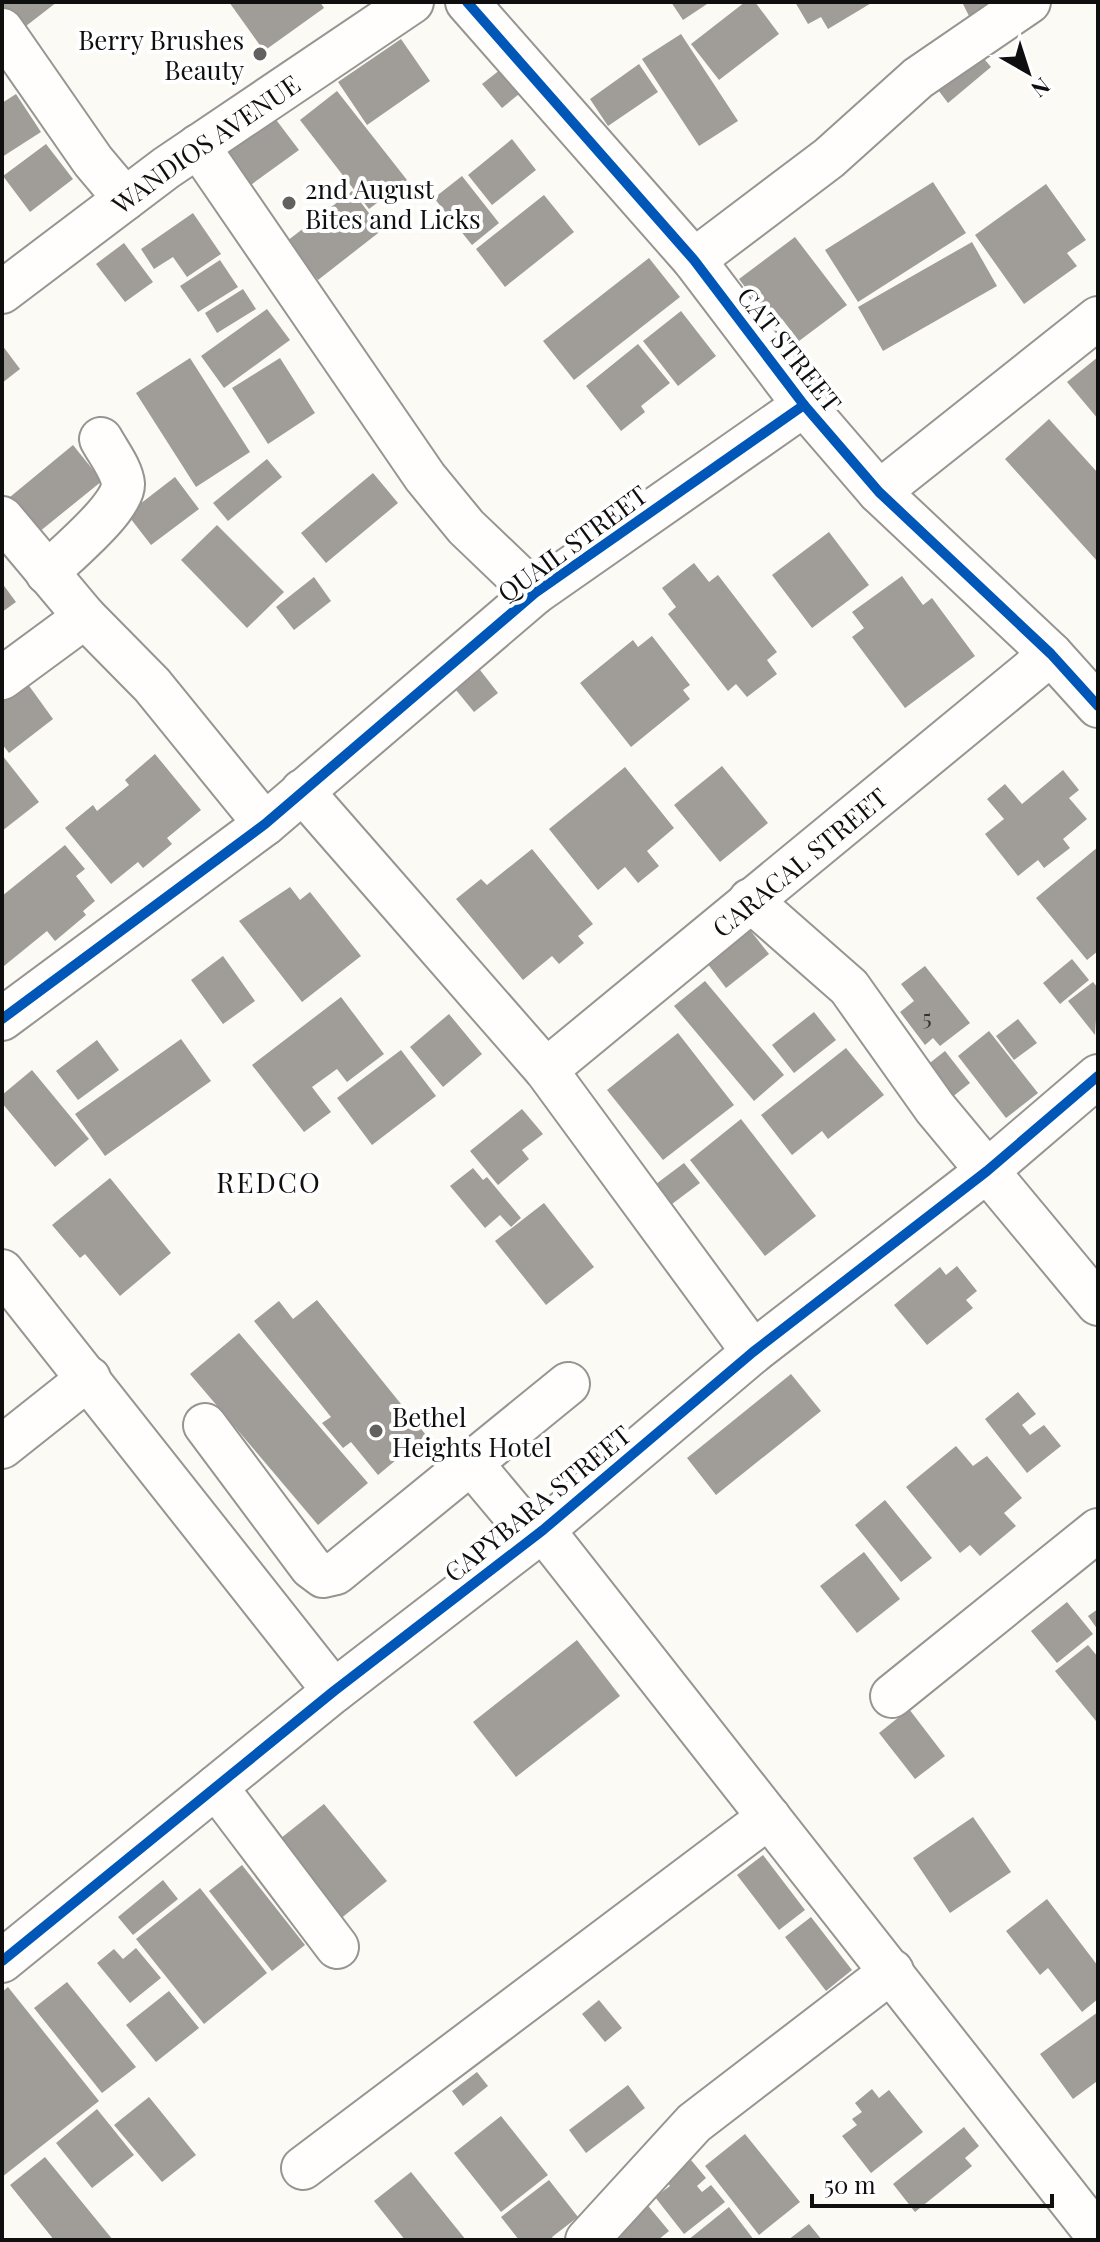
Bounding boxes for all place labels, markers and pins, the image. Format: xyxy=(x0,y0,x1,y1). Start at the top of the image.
place label: Berry Brushes Beauty xyxy=(78,22,244,87)
marker: Berry Brushes Beauty xyxy=(251,45,269,63)
place label: 2nd August Bites and Licks xyxy=(305,171,481,236)
marker: 2nd August Bites and Licks xyxy=(280,194,298,212)
place label: Bethel Heights Hotel xyxy=(392,1399,552,1464)
marker: Bethel Heights Hotel xyxy=(367,1422,385,1440)

